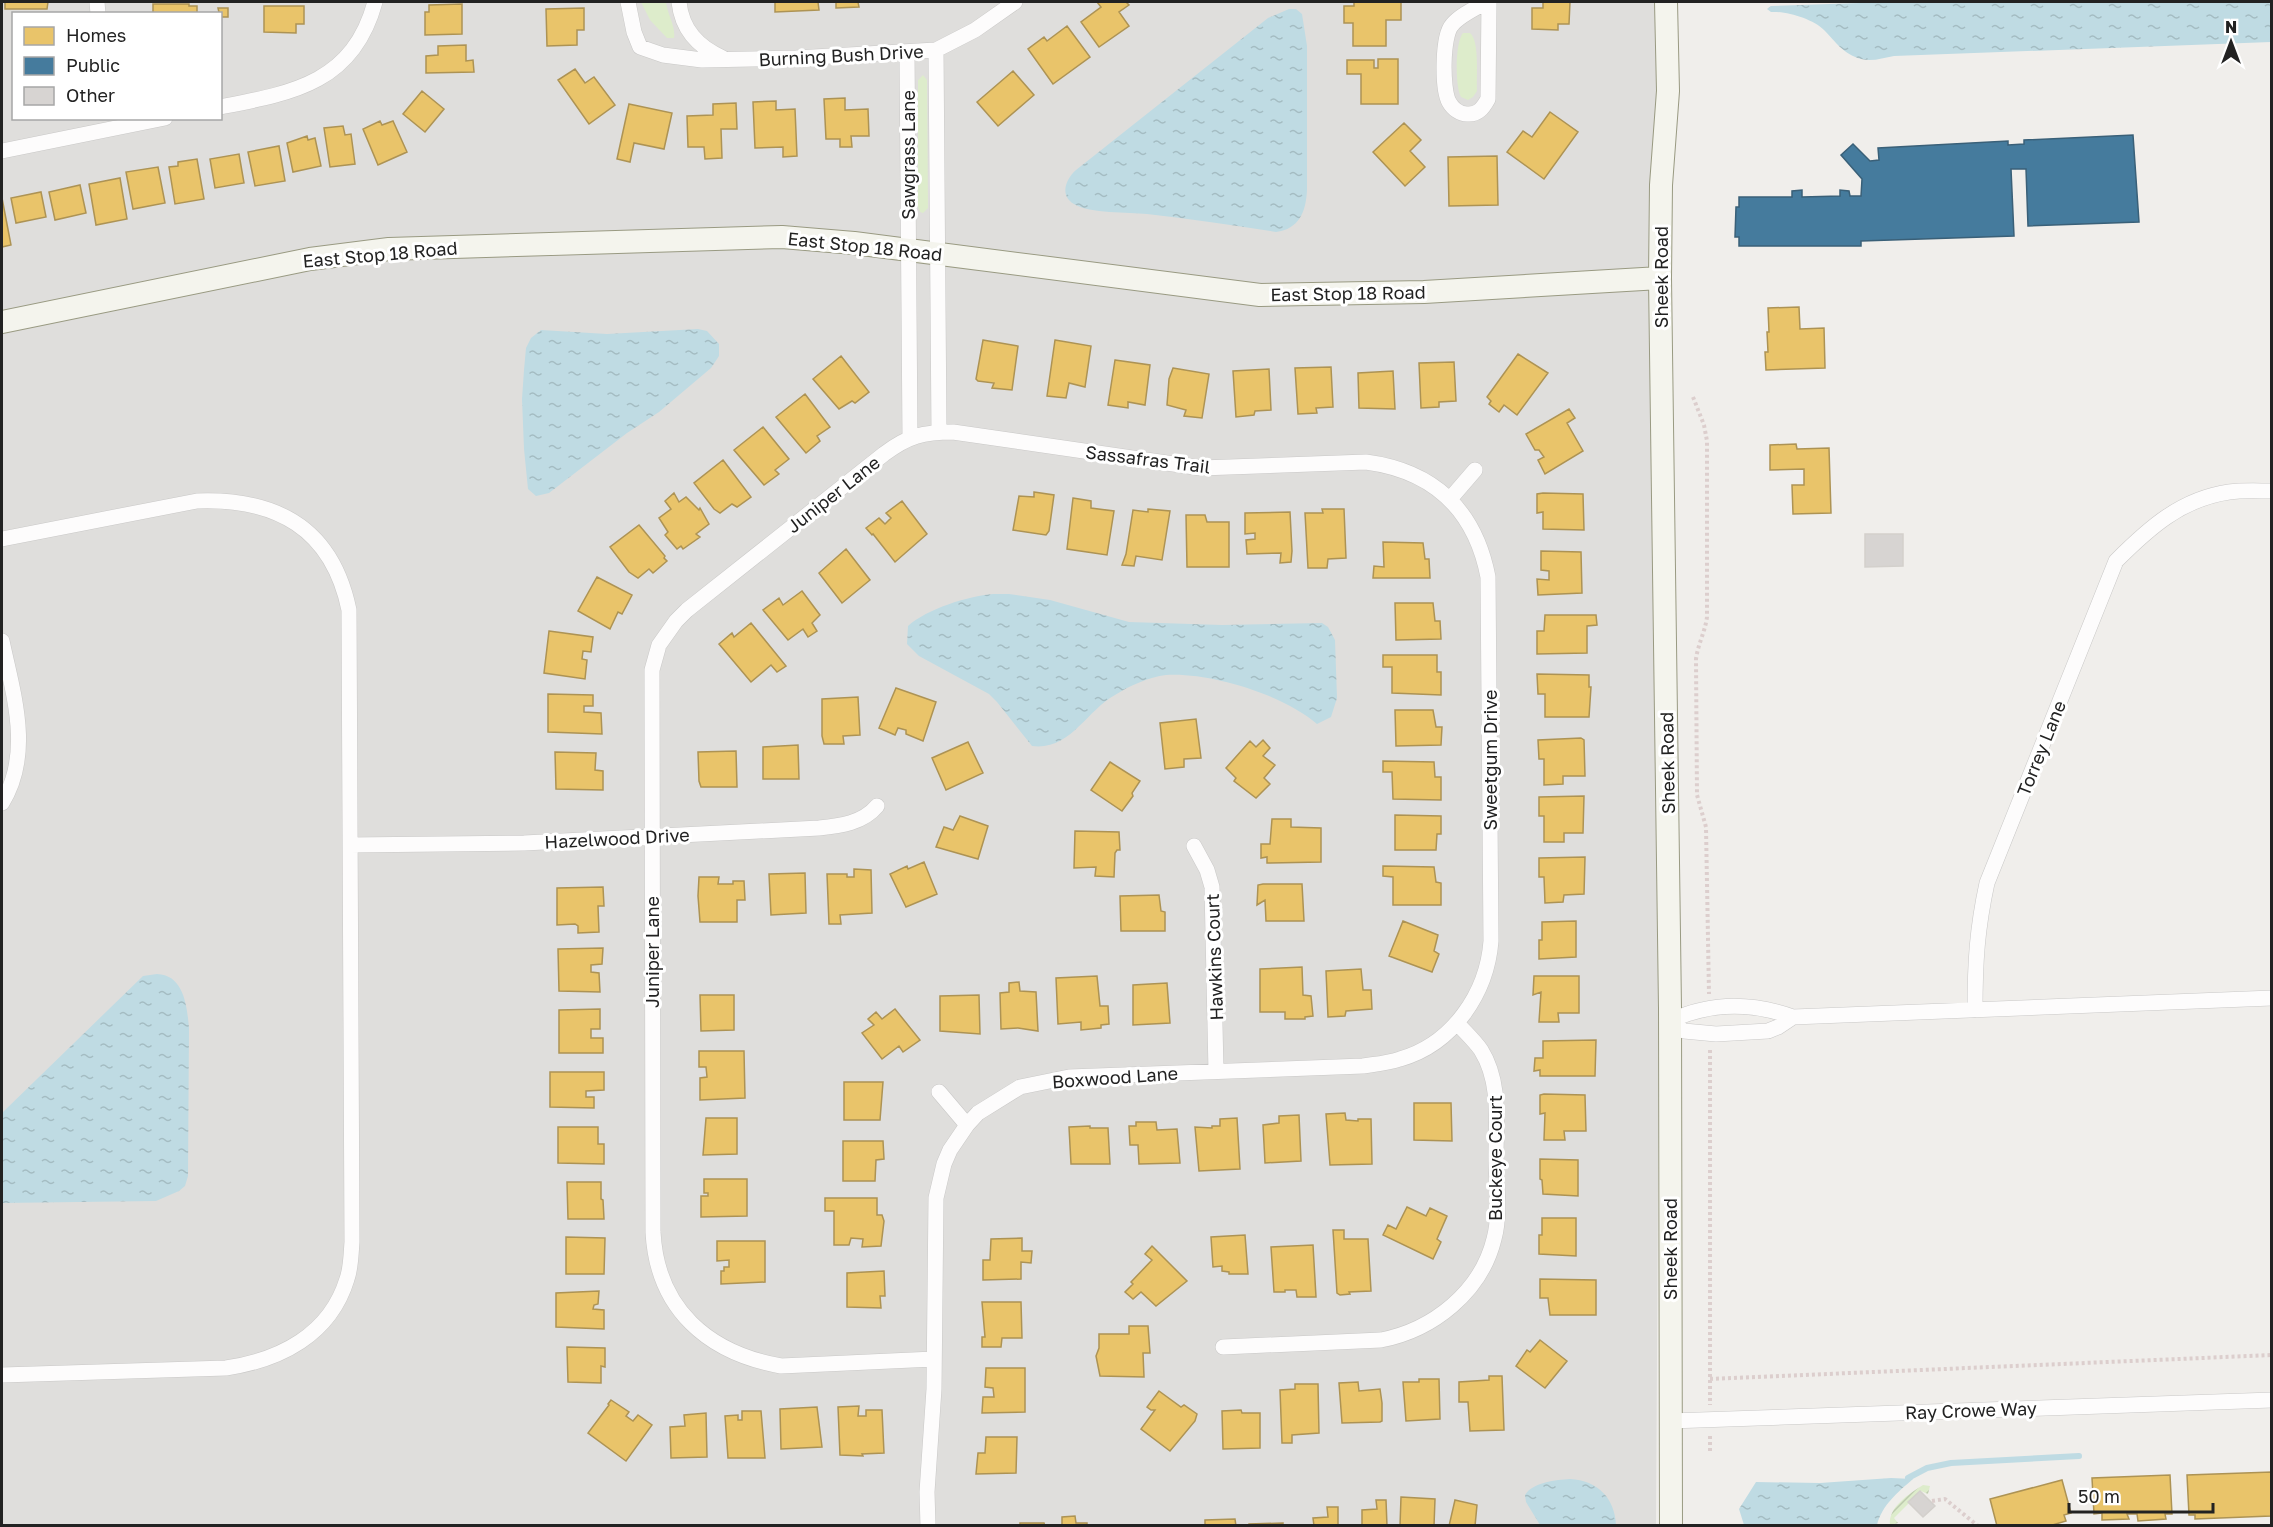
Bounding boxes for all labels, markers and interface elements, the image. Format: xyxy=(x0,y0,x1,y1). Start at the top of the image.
legend xyxy=(12,12,222,120)
north arrow xyxy=(2201,12,2261,72)
text: N xyxy=(2225,17,2237,37)
text: Homes xyxy=(66,24,126,46)
street label: Burning Bush Drive xyxy=(758,40,924,70)
text: Public xyxy=(66,54,120,76)
text: Other xyxy=(66,84,115,106)
street label: Sawgrass Lane xyxy=(897,90,919,220)
street label: Sheek Road xyxy=(1650,226,1672,328)
street label: East Stop 18 Road xyxy=(787,227,943,265)
street label: East Stop 18 Road xyxy=(302,236,458,272)
street label: East Stop 18 Road xyxy=(1270,281,1426,305)
street label: Sassafras Trail xyxy=(1084,440,1212,478)
street label: Juniper Lane xyxy=(782,451,884,537)
street label: Sweetgum Drive xyxy=(1479,690,1501,830)
street label: Torrey Lane xyxy=(2012,697,2070,799)
street label: Sheek Road xyxy=(1655,712,1679,814)
street label: Hazelwood Drive xyxy=(544,823,690,853)
street label: Hawkins Court xyxy=(1201,893,1227,1021)
street label: Juniper Lane xyxy=(641,896,663,1008)
street label: Boxwood Lane xyxy=(1051,1062,1179,1092)
street label: Buckeye Court xyxy=(1484,1095,1506,1221)
street label: Sheek Road xyxy=(1659,1198,1681,1300)
street label: Ray Crowe Way xyxy=(1905,1397,2037,1423)
scale bar xyxy=(2069,1476,2213,1514)
text: 50 m xyxy=(2078,1485,2120,1507)

